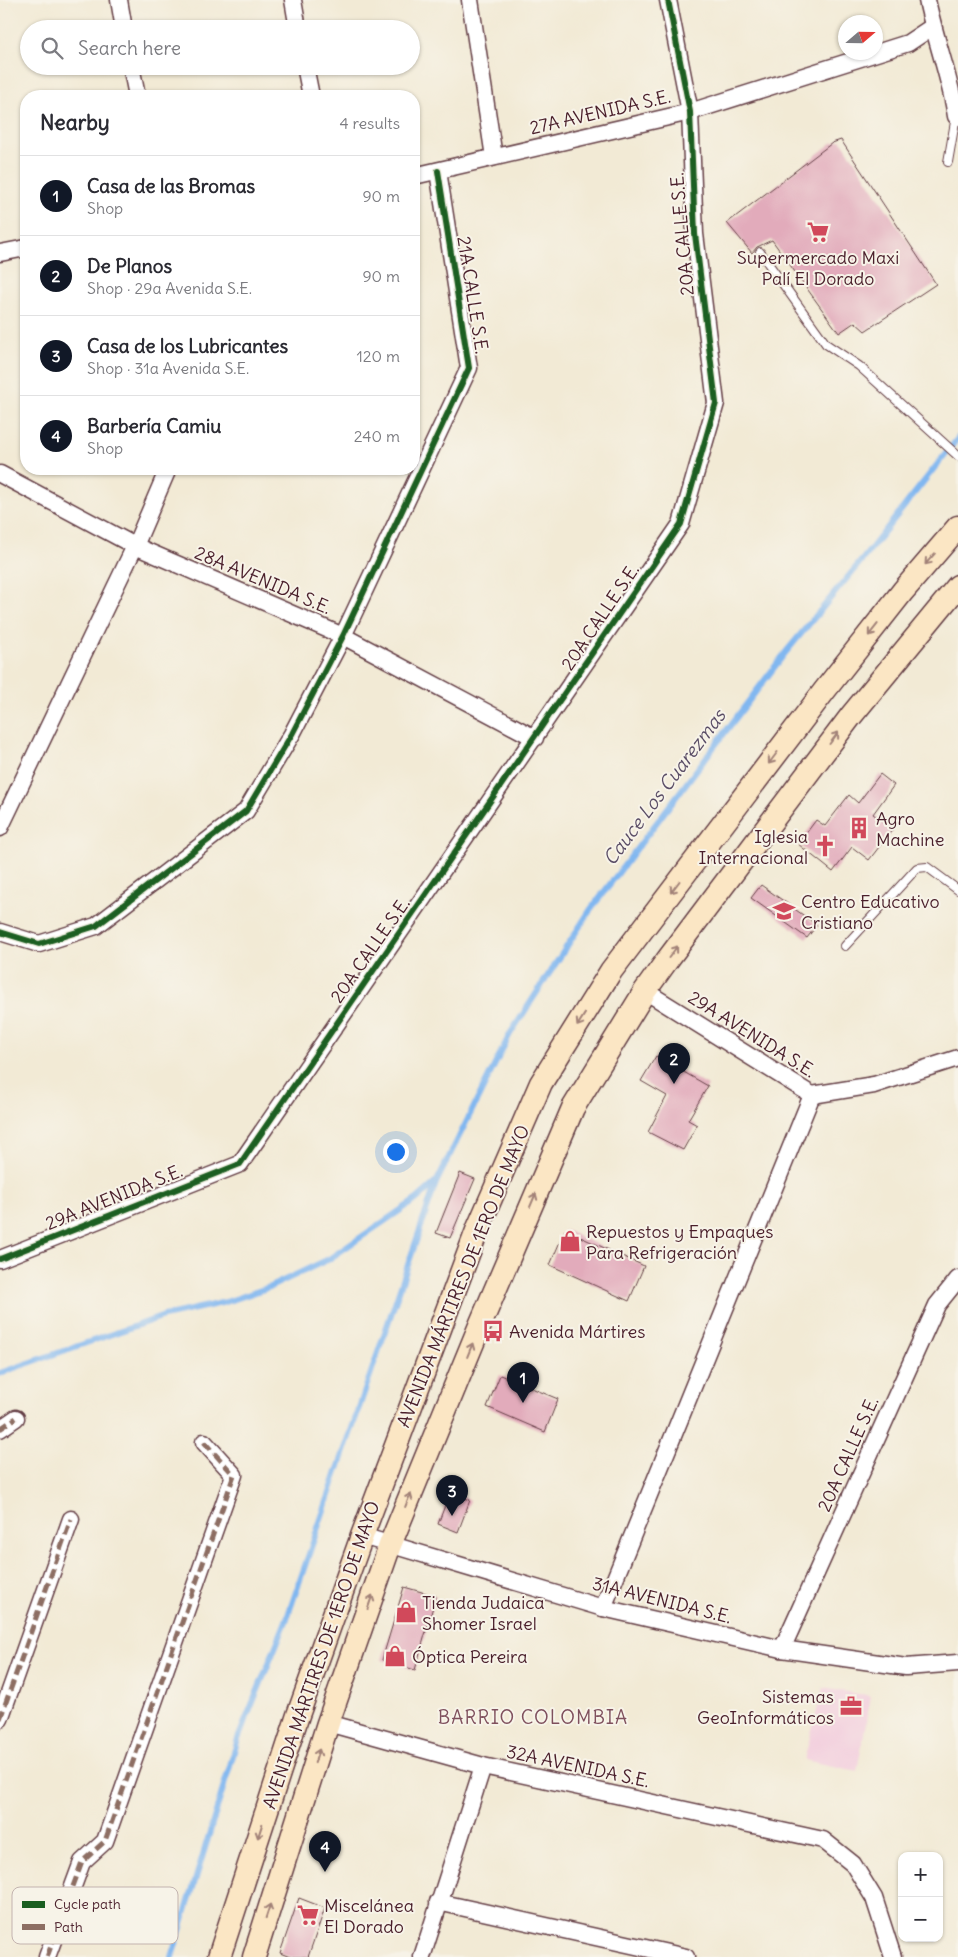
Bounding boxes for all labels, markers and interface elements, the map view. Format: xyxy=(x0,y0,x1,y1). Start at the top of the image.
north arrow xyxy=(838,15,883,60)
search box xyxy=(20,20,420,75)
icon: search xyxy=(38,34,66,62)
text: Search here xyxy=(78,36,181,60)
street label: 27A AVENIDA S.E. xyxy=(527,85,673,139)
text: Nearby xyxy=(40,109,110,136)
text: 4 results xyxy=(339,113,400,133)
street label: 20A CALLE S.E. xyxy=(665,172,699,296)
text: Casa de las Bromas xyxy=(87,174,255,198)
text: 1 xyxy=(53,186,59,206)
text: 90 m xyxy=(362,186,400,206)
text: Shop xyxy=(87,198,123,218)
supermarket icon: Supermercado Maxi Palí El Dorado xyxy=(805,219,831,245)
street label: 21A CALLE S.E. xyxy=(452,235,494,355)
place label: Supermercado Maxi Palí El Dorado xyxy=(737,246,899,290)
text: De Planos xyxy=(87,254,172,278)
text: 2 xyxy=(52,266,60,286)
text: 90 m xyxy=(362,266,400,286)
text: Shop · 29a Avenida S.E. xyxy=(87,278,252,298)
text: Casa de los Lubricantes xyxy=(87,334,288,358)
text: 3 xyxy=(51,346,61,366)
text: 120 m xyxy=(357,346,400,366)
text: Shop · 31a Avenida S.E. xyxy=(87,358,249,378)
text: Barbería Camiu xyxy=(87,414,221,438)
text: 4 xyxy=(51,426,61,446)
text: 240 m xyxy=(354,426,400,446)
text: Shop xyxy=(87,438,123,458)
street label: 28A AVENIDA S.E. xyxy=(191,541,335,619)
one-way arrow xyxy=(925,553,936,566)
street label: 20A CALLE S.E. xyxy=(556,559,644,675)
one-way arrow xyxy=(867,623,878,636)
water label: Cauce Los Cuarezmas xyxy=(598,703,731,870)
one-way arrow xyxy=(829,732,840,745)
one-way arrow xyxy=(768,751,778,765)
place label: Agro Machine xyxy=(876,807,944,851)
building icon: Agro Machine xyxy=(846,815,872,841)
place label: Iglesia Internacional xyxy=(698,825,808,869)
church icon: Iglesia Internacional xyxy=(812,833,838,859)
one-way arrow xyxy=(669,880,680,893)
place label: Centro Educativo Cristiano xyxy=(801,890,940,934)
street label: 20A CALLE S.E. xyxy=(325,893,415,1007)
school or university icon: Centro Educativo Cristiano xyxy=(771,898,797,924)
one-way arrow xyxy=(668,946,679,959)
street label: 29A AVENIDA S.E. xyxy=(684,986,820,1082)
one-way arrow xyxy=(575,1012,585,1026)
pin: 2 xyxy=(658,1043,690,1084)
street label: AVENIDA MÁRTIRES DE 1ERO DE MAYO xyxy=(392,1122,534,1430)
your location xyxy=(383,1139,409,1165)
street label: 29A AVENIDA S.E. xyxy=(42,1159,186,1235)
one-way arrow xyxy=(529,1193,539,1208)
place label: Repuestos y Empaques Para Refrigeración xyxy=(586,1220,774,1264)
shop icon: Repuestos y Empaques Para Refrigeración xyxy=(557,1228,583,1254)
bus stop icon: Avenida Mártires xyxy=(480,1318,506,1344)
place label: Avenida Mártires xyxy=(509,1320,645,1343)
one-way arrow xyxy=(465,1343,475,1358)
pin: 1 xyxy=(507,1362,539,1403)
street label: 20A CALLE S.E. xyxy=(812,1393,884,1515)
pin: 3 xyxy=(436,1475,468,1516)
one-way arrow xyxy=(404,1493,413,1508)
street label: AVENIDA MÁRTIRES DE 1ERO DE MAYO xyxy=(257,1498,385,1812)
street label: 31A AVENIDA S.E. xyxy=(590,1572,734,1628)
place label: Tienda Judaica Shomer Israel xyxy=(422,1591,544,1635)
one-way arrow xyxy=(366,1595,375,1610)
shop icon: Tienda Judaica Shomer Israel xyxy=(393,1599,419,1625)
shop icon: Óptica Pereira xyxy=(382,1643,408,1669)
place label: Óptica Pereira xyxy=(412,1645,528,1668)
place label: Sistemas GeoInformáticos xyxy=(697,1685,834,1729)
office icon: Sistemas GeoInformáticos xyxy=(838,1693,864,1719)
district label: BARRIO COLOMBIA xyxy=(438,1705,628,1729)
street label: 32A AVENIDA S.E. xyxy=(504,1740,652,1792)
one-way arrow xyxy=(313,1748,323,1764)
one-way arrow xyxy=(255,1822,265,1838)
pin: 4 xyxy=(309,1831,341,1872)
map controls xyxy=(898,1852,943,1942)
button: + xyxy=(898,1852,943,1897)
legend xyxy=(12,1887,178,1944)
place label: Miscelánea El Dorado xyxy=(324,1894,414,1938)
text: Cycle path xyxy=(54,1895,121,1913)
button: − xyxy=(898,1897,943,1942)
supermarket icon: Miscelánea El Dorado xyxy=(295,1902,321,1928)
one-way arrow xyxy=(264,1903,274,1919)
text: Path xyxy=(54,1918,83,1936)

